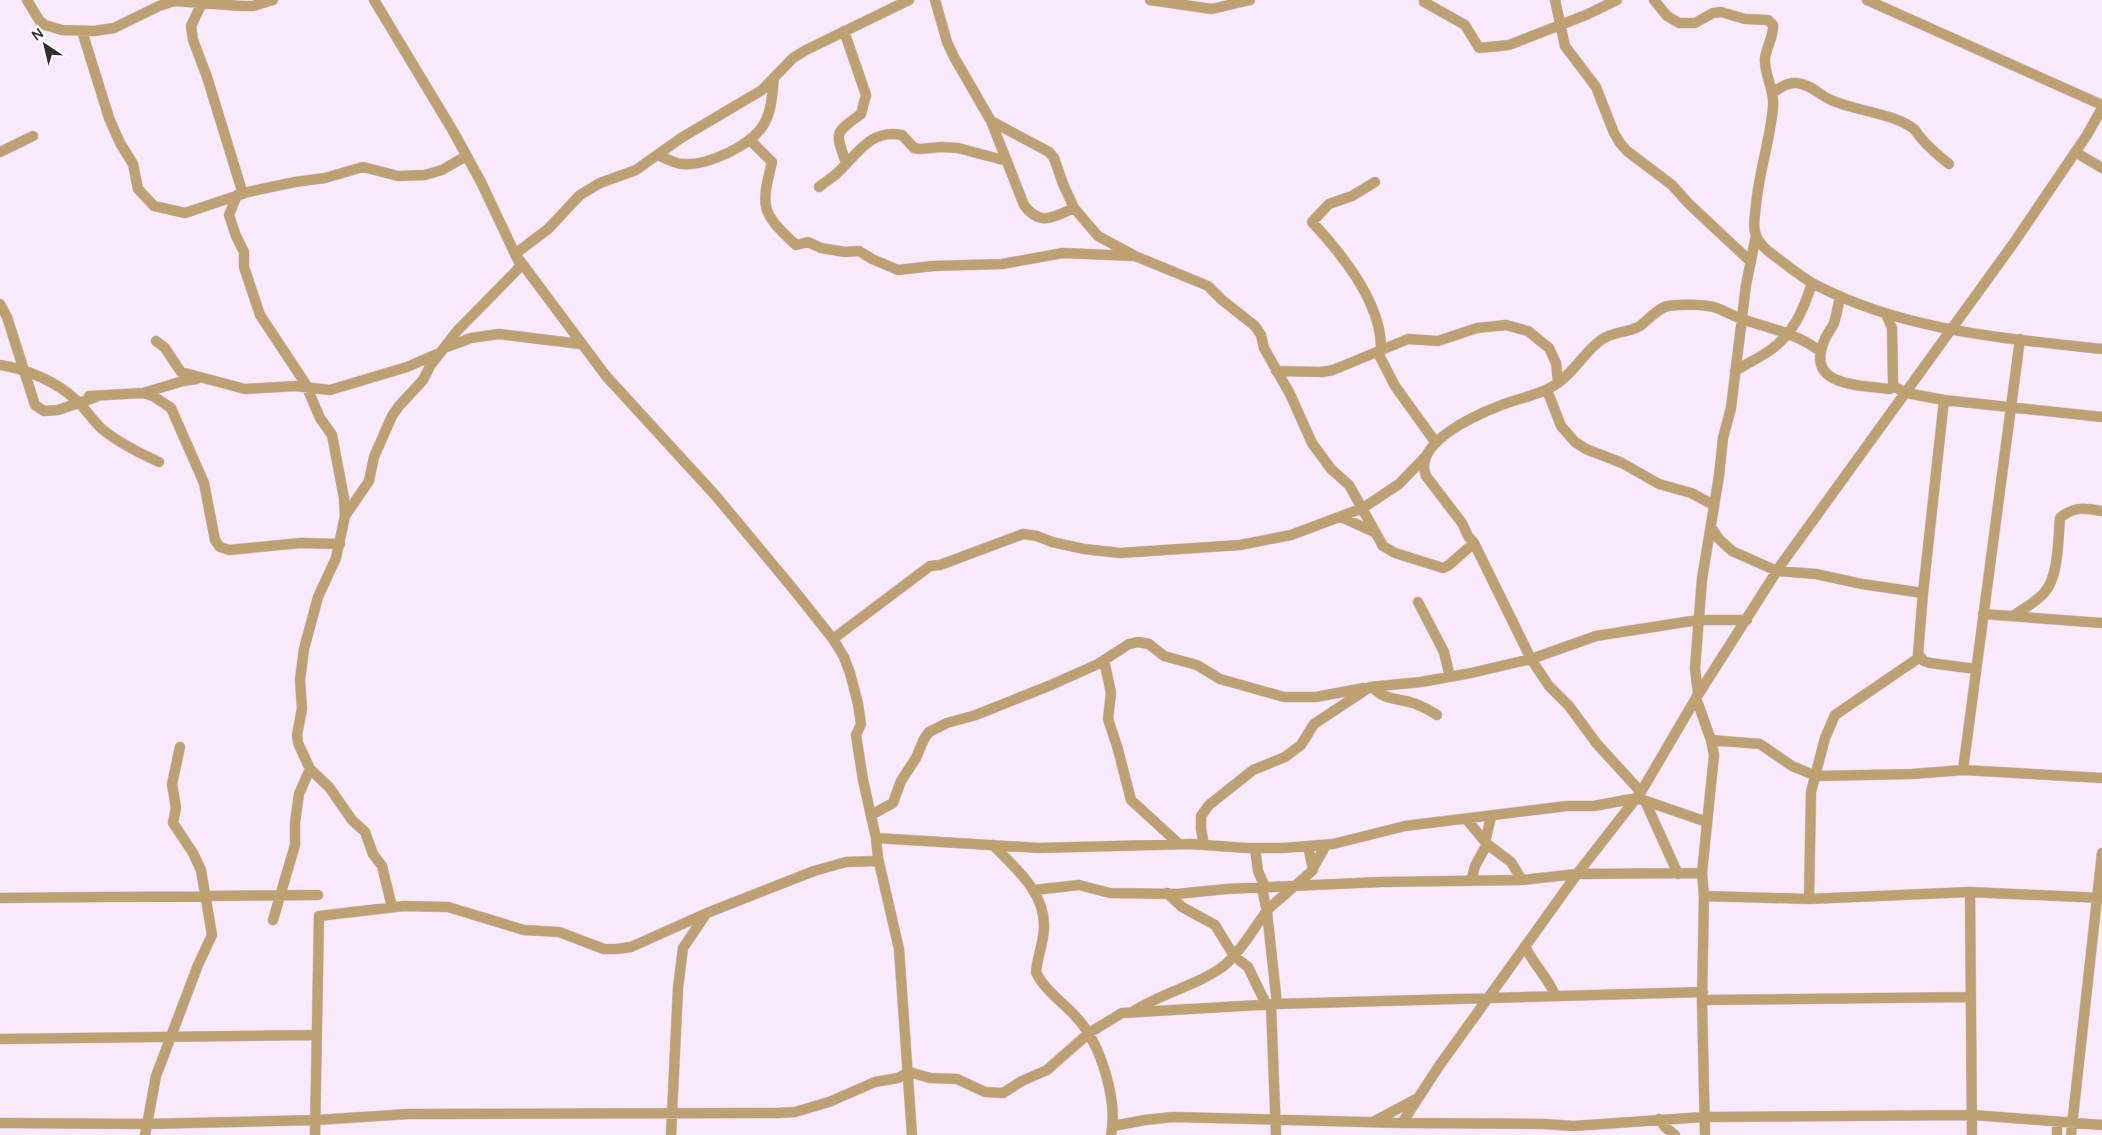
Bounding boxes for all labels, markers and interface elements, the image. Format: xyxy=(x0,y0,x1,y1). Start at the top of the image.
north arrow xyxy=(20,20,70,70)
text: N xyxy=(28,23,47,45)

